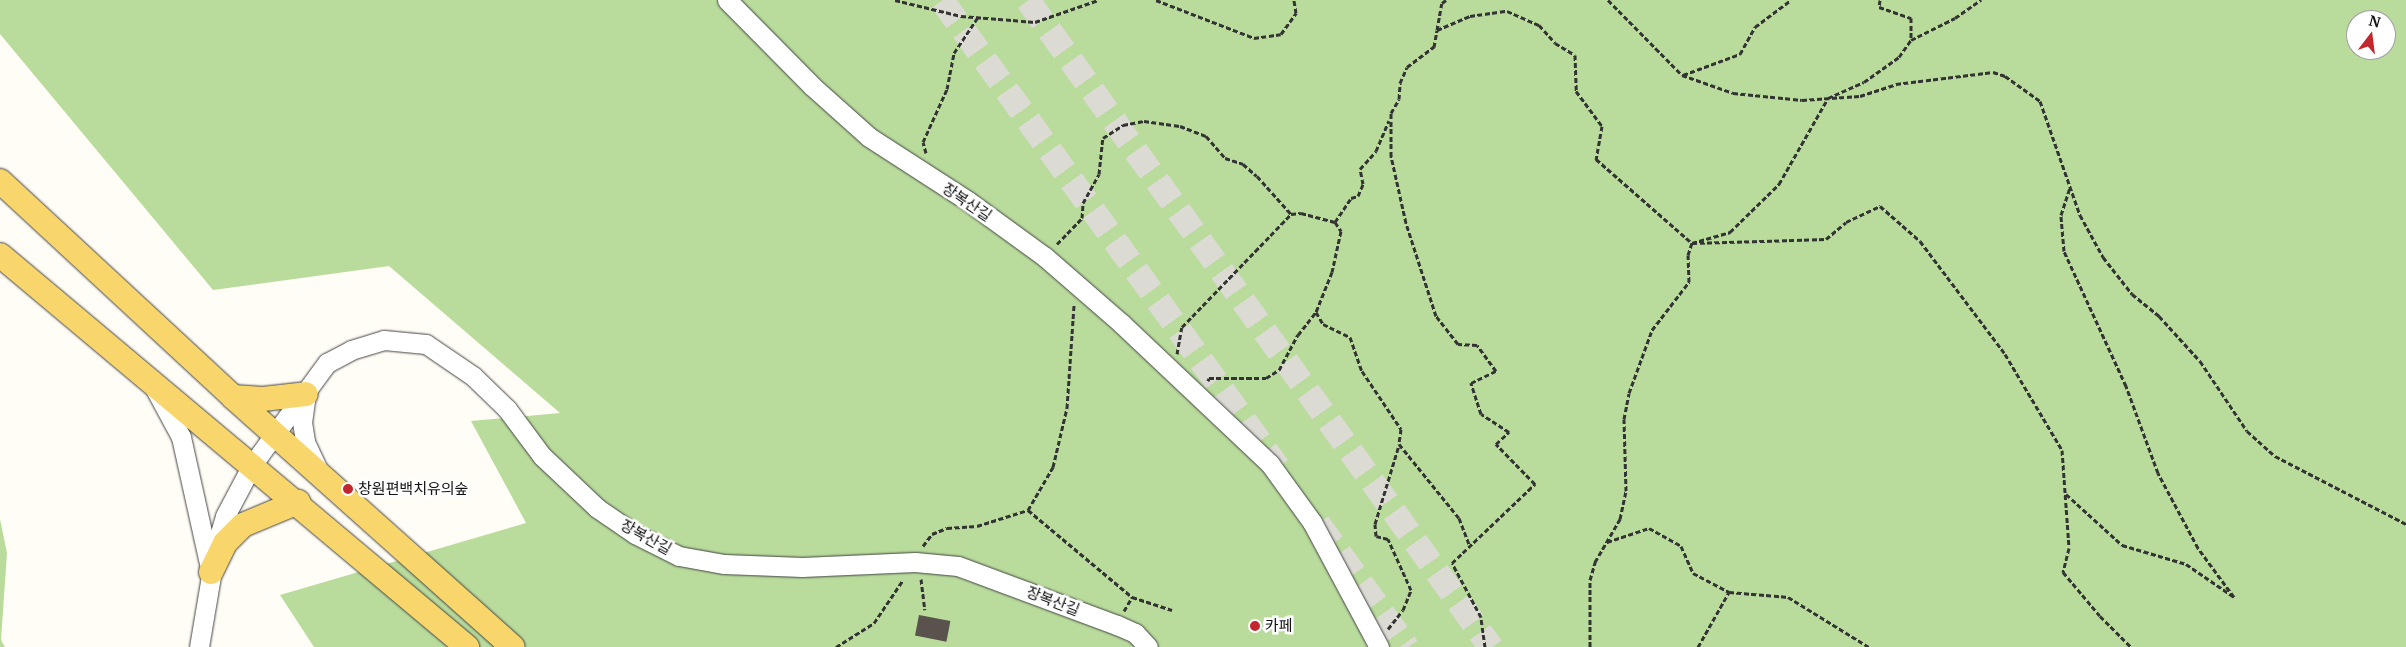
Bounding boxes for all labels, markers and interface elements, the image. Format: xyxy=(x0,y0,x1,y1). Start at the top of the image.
north arrow xyxy=(2346,10,2396,60)
text: N xyxy=(2367,11,2382,32)
street label: 장복산길 xyxy=(939,179,995,225)
place label: 창원편백치유의숲 xyxy=(358,480,468,498)
marker: 창원편백치유의숲 xyxy=(342,483,354,495)
street label: 장복산길 xyxy=(617,516,675,558)
street label: 장복산길 xyxy=(1024,583,1082,619)
place label: 카페 xyxy=(1265,617,1293,635)
marker: 카페 xyxy=(1249,620,1261,632)

